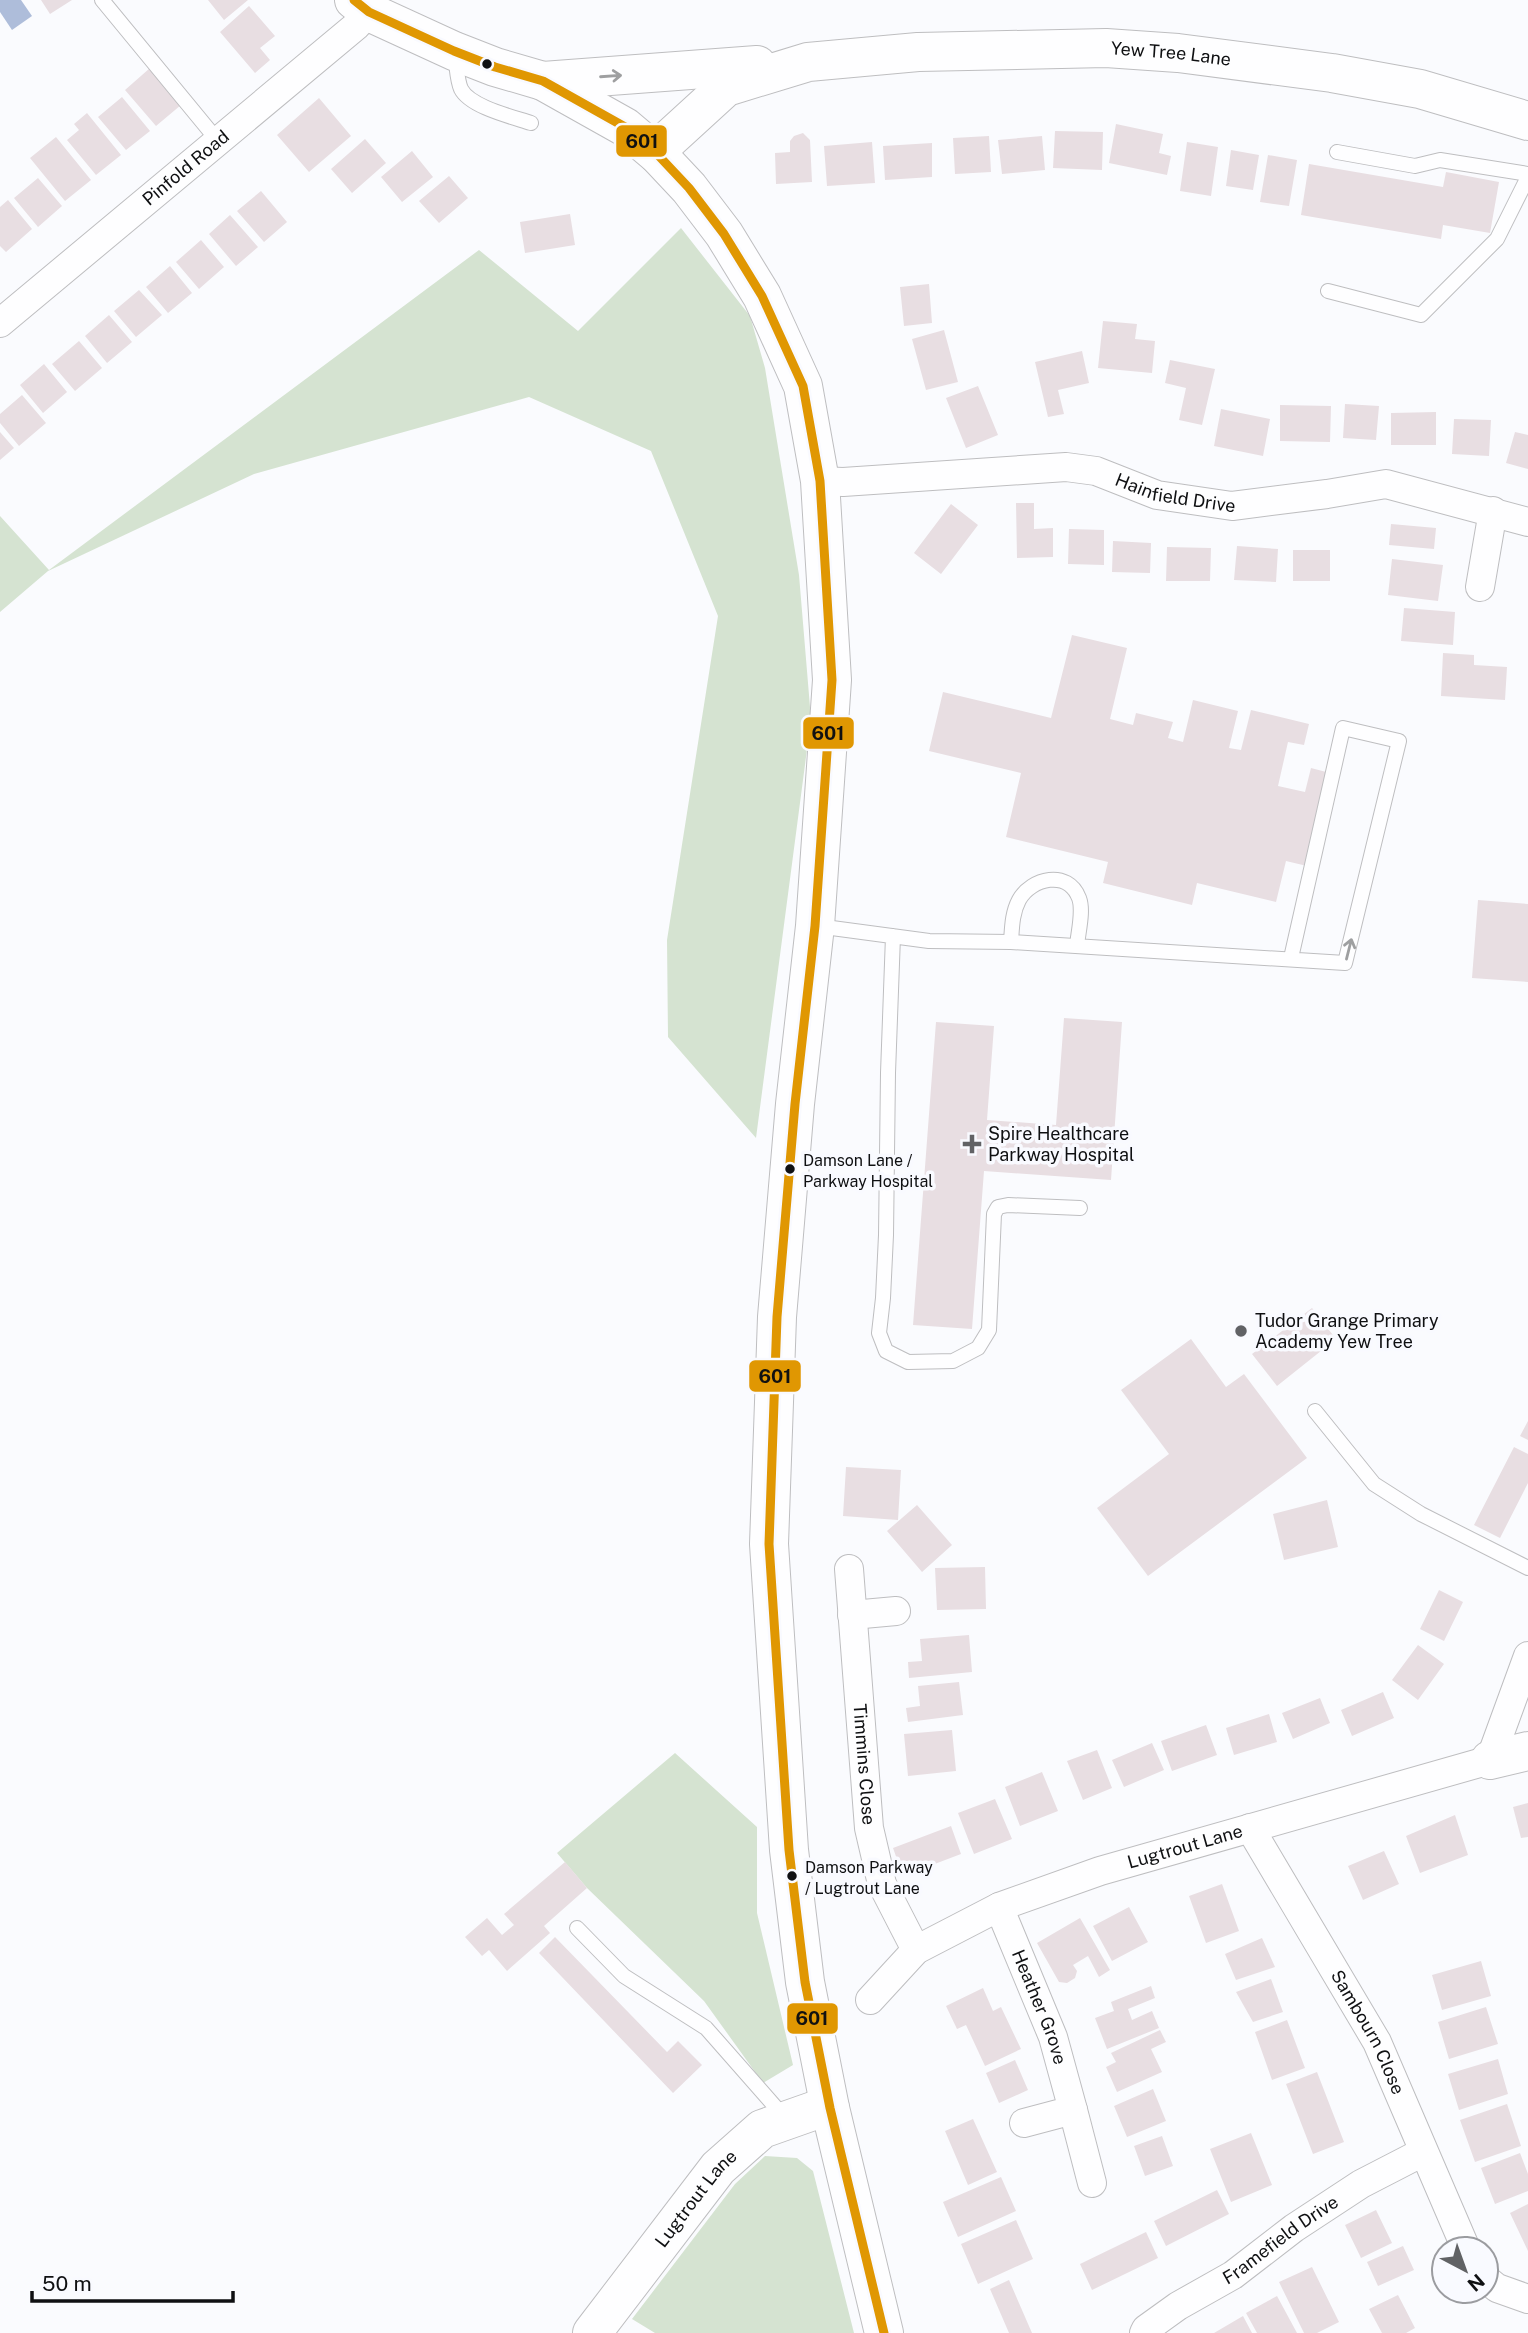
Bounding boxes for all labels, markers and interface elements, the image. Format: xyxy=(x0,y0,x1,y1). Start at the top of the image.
street label: Yew Tree Lane xyxy=(1110,37,1232,70)
unlabelled marker xyxy=(480,57,494,71)
one-way arrow xyxy=(599,69,622,82)
line badge: 601 xyxy=(615,124,668,158)
street label: Pinfold Road xyxy=(138,126,233,210)
text: 601 xyxy=(626,130,658,152)
street label: Hainfield Drive xyxy=(1112,469,1237,516)
line badge: 601 xyxy=(802,716,855,750)
text: 601 xyxy=(812,722,844,744)
one-way arrow xyxy=(1343,938,1356,961)
place label: Spire Healthcare Parkway Hospital xyxy=(988,1123,1134,1165)
marker: Spire Healthcare Parkway Hospital xyxy=(962,1134,982,1154)
place label: Damson Lane / Parkway Hospital xyxy=(803,1151,933,1191)
marker: Damson Lane / Parkway Hospital xyxy=(783,1162,797,1176)
place label: Tudor Grange Primary Academy Yew Tree xyxy=(1255,1310,1439,1352)
marker: Tudor Grange Primary Academy Yew Tree xyxy=(1233,1323,1249,1339)
line badge: 601 xyxy=(748,1359,802,1393)
text: 601 xyxy=(759,1365,791,1387)
street label: Timmins Close xyxy=(849,1703,880,1826)
street label: Lugtrout Lane xyxy=(1125,1820,1245,1873)
place label: Damson Parkway / Lugtrout Lane xyxy=(805,1858,933,1898)
marker: Damson Parkway / Lugtrout Lane xyxy=(785,1869,799,1883)
street label: Heather Grove xyxy=(1008,1946,1071,2067)
street label: Sambourn Close xyxy=(1327,1966,1409,2097)
line badge: 601 xyxy=(786,2002,839,2035)
text: 601 xyxy=(796,2007,828,2029)
street label: Lugtrout Lane xyxy=(650,2145,741,2251)
street label: Framefield Drive xyxy=(1219,2191,1342,2289)
north arrow xyxy=(1430,2235,1500,2305)
scale bar xyxy=(32,2260,233,2304)
text: N xyxy=(1463,2270,1489,2296)
text: 50 m xyxy=(42,2271,92,2296)

